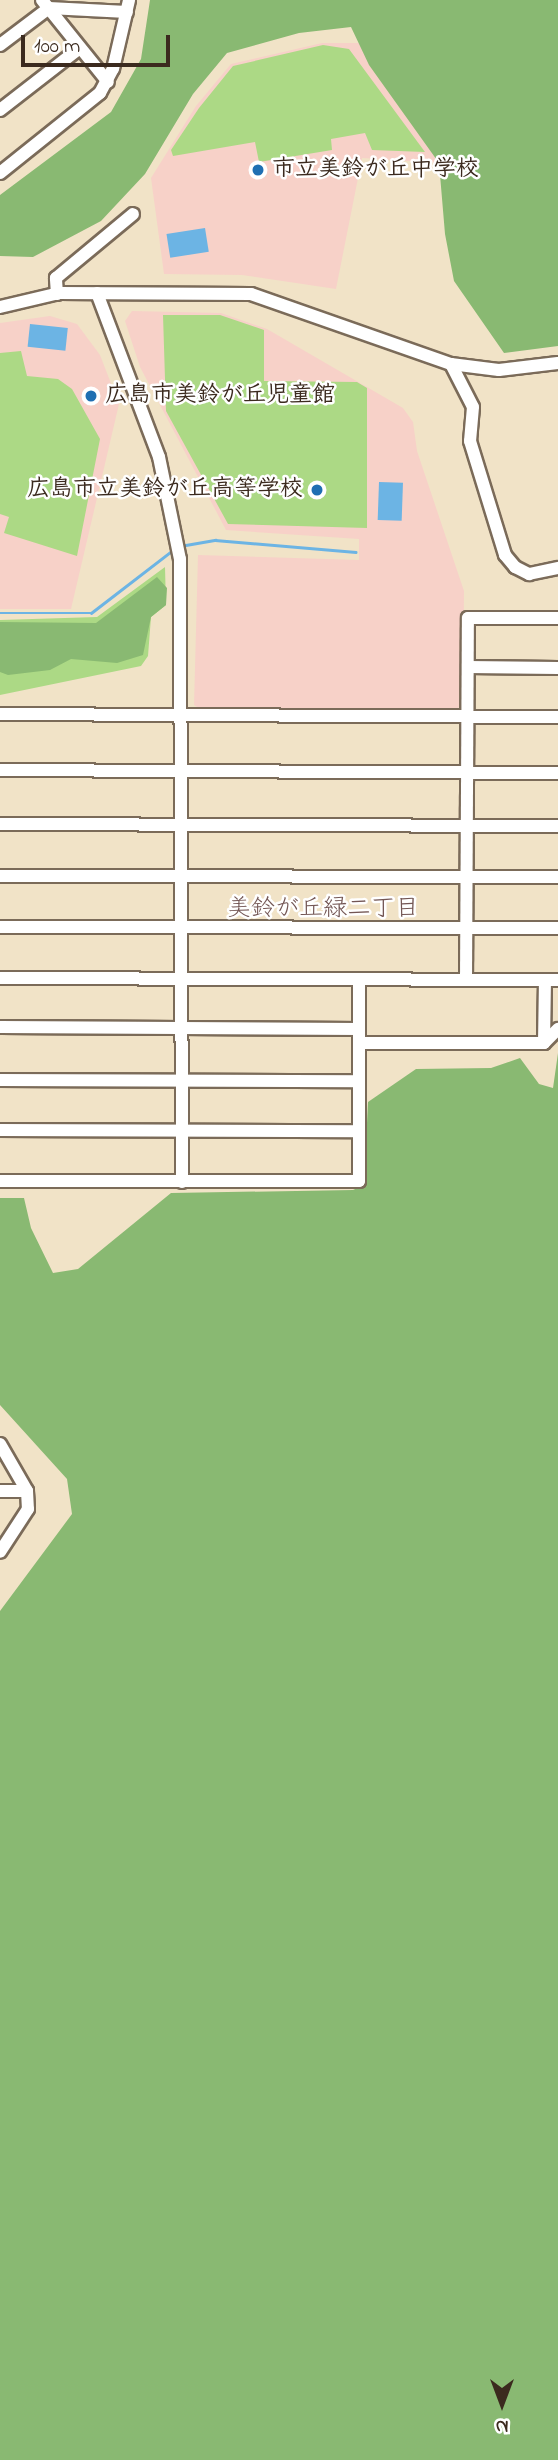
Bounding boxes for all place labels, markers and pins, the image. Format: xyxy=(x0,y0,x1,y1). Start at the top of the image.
place label: 市立美鈴が丘中学校 xyxy=(272,156,479,184)
marker: 市立美鈴が丘中学校 xyxy=(250,162,266,178)
place label: 広島市美鈴が丘児童館 xyxy=(105,382,335,410)
marker: 広島市美鈴が丘児童館 xyxy=(83,388,99,404)
place label: 広島市立美鈴が丘高等学校 xyxy=(27,476,303,504)
marker: 広島市立美鈴が丘高等学校 xyxy=(309,482,325,498)

